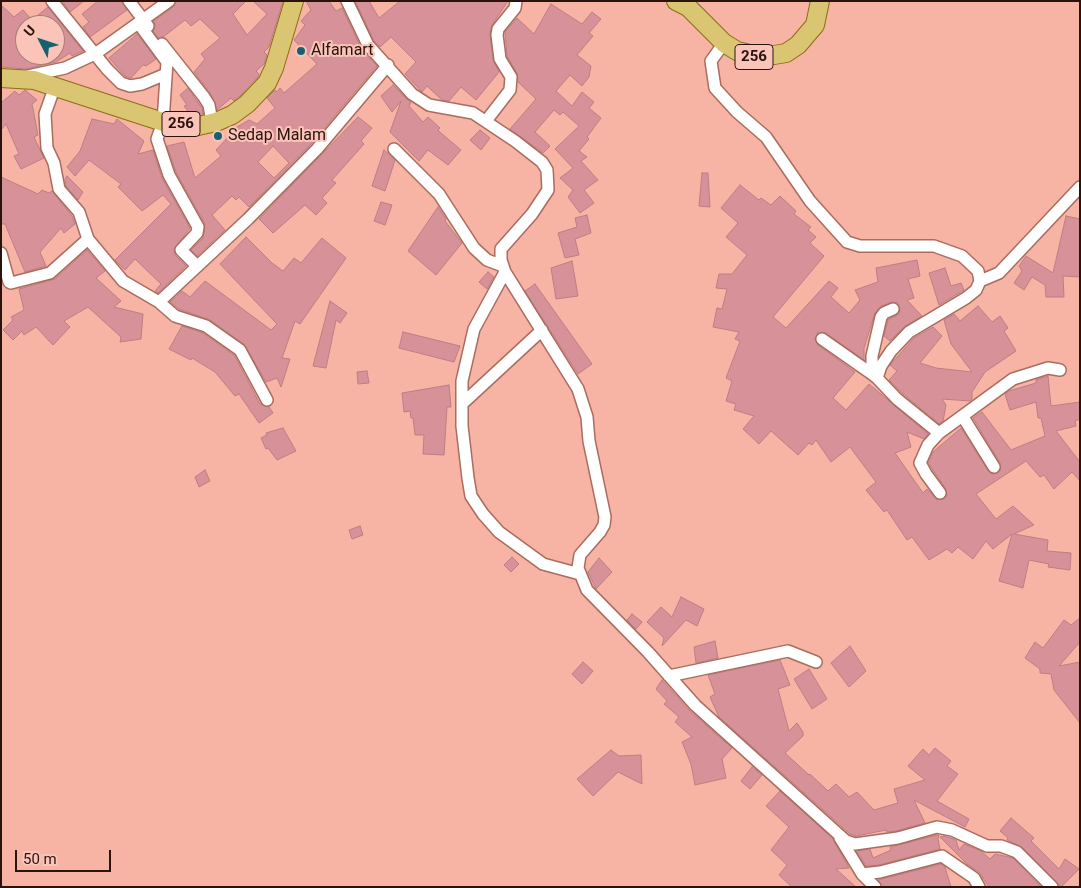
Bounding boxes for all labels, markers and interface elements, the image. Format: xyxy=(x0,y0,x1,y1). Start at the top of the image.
north arrow xyxy=(15,15,65,65)
text: U xyxy=(20,22,38,40)
place label: Alfamart xyxy=(311,41,373,61)
road number: 256 xyxy=(735,44,773,70)
marker: Alfamart xyxy=(295,45,307,57)
road number: 256 xyxy=(162,112,200,136)
place label: Sedap Malam xyxy=(228,126,326,146)
marker: Sedap Malam xyxy=(212,130,224,142)
scale bar xyxy=(18,840,114,872)
text: 50 m xyxy=(23,850,57,868)

